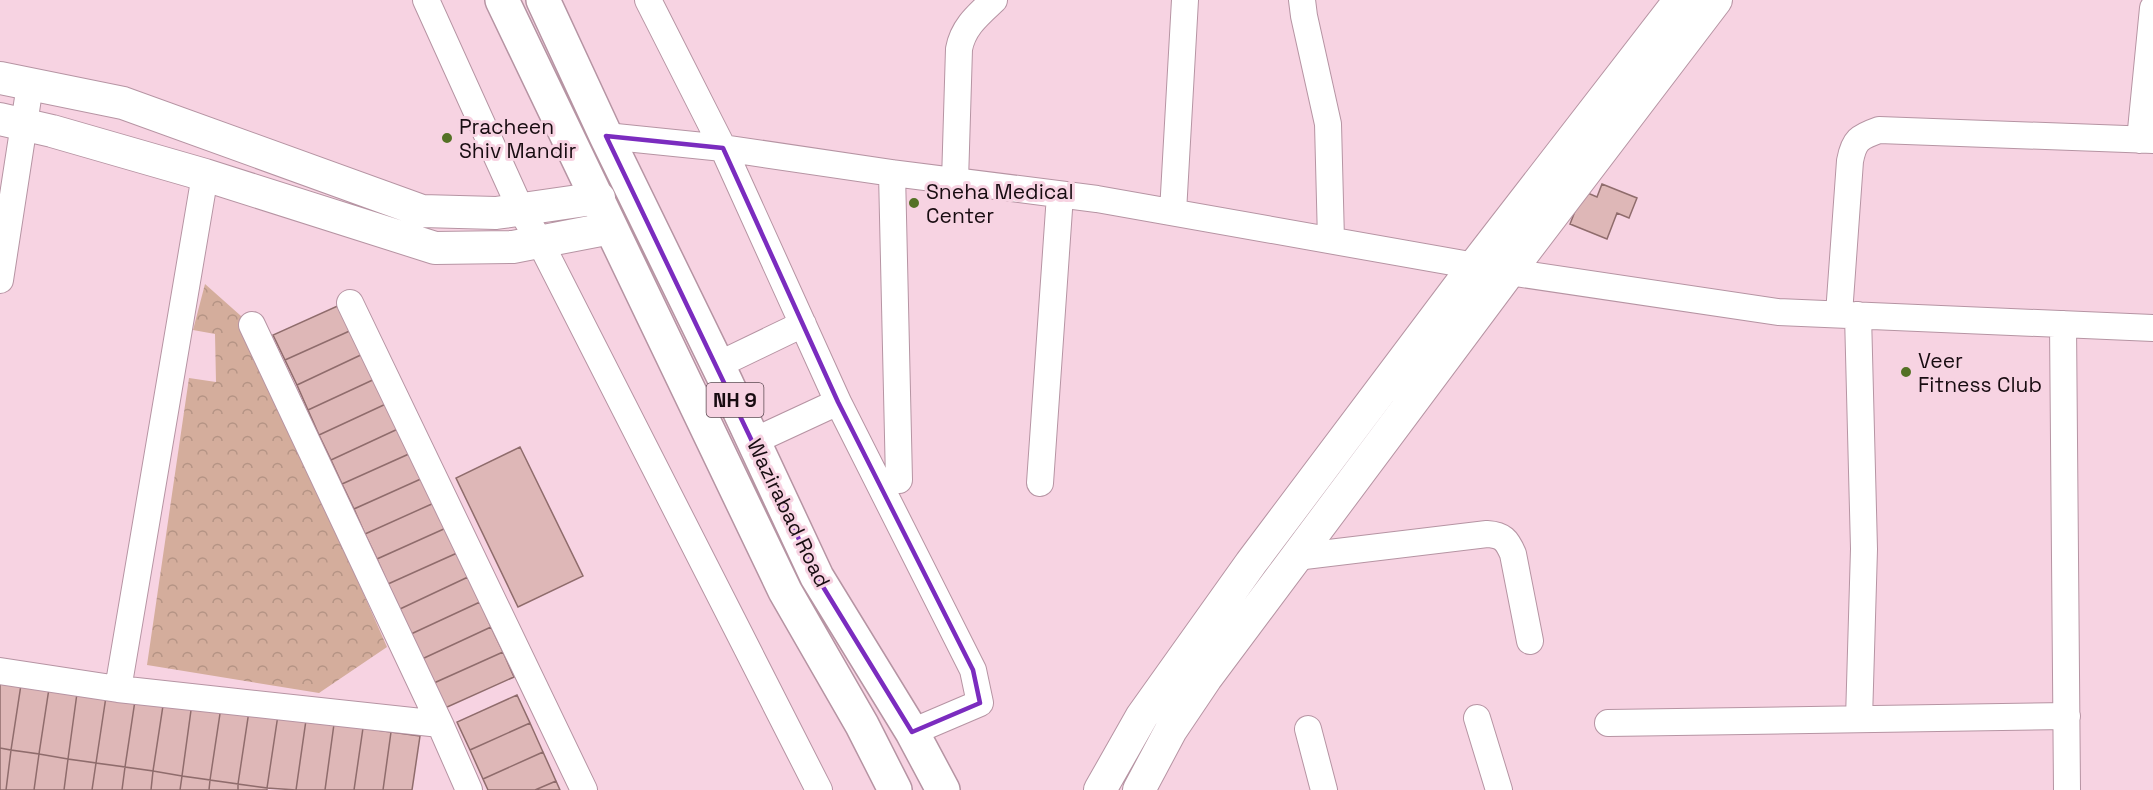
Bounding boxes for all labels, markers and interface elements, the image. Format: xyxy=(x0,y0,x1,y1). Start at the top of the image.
place label: Pracheen Shiv Mandir xyxy=(459,113,576,164)
marker: Pracheen Shiv Mandir xyxy=(440,131,454,145)
place label: Sneha Medical Center xyxy=(926,178,1074,229)
marker: Sneha Medical Center xyxy=(907,196,921,210)
place label: Veer Fitness Club xyxy=(1918,347,2042,398)
marker: Veer Fitness Club xyxy=(1899,365,1913,379)
road number: NH 9 xyxy=(706,383,764,417)
street label: Wazirabad Road xyxy=(741,434,837,592)

